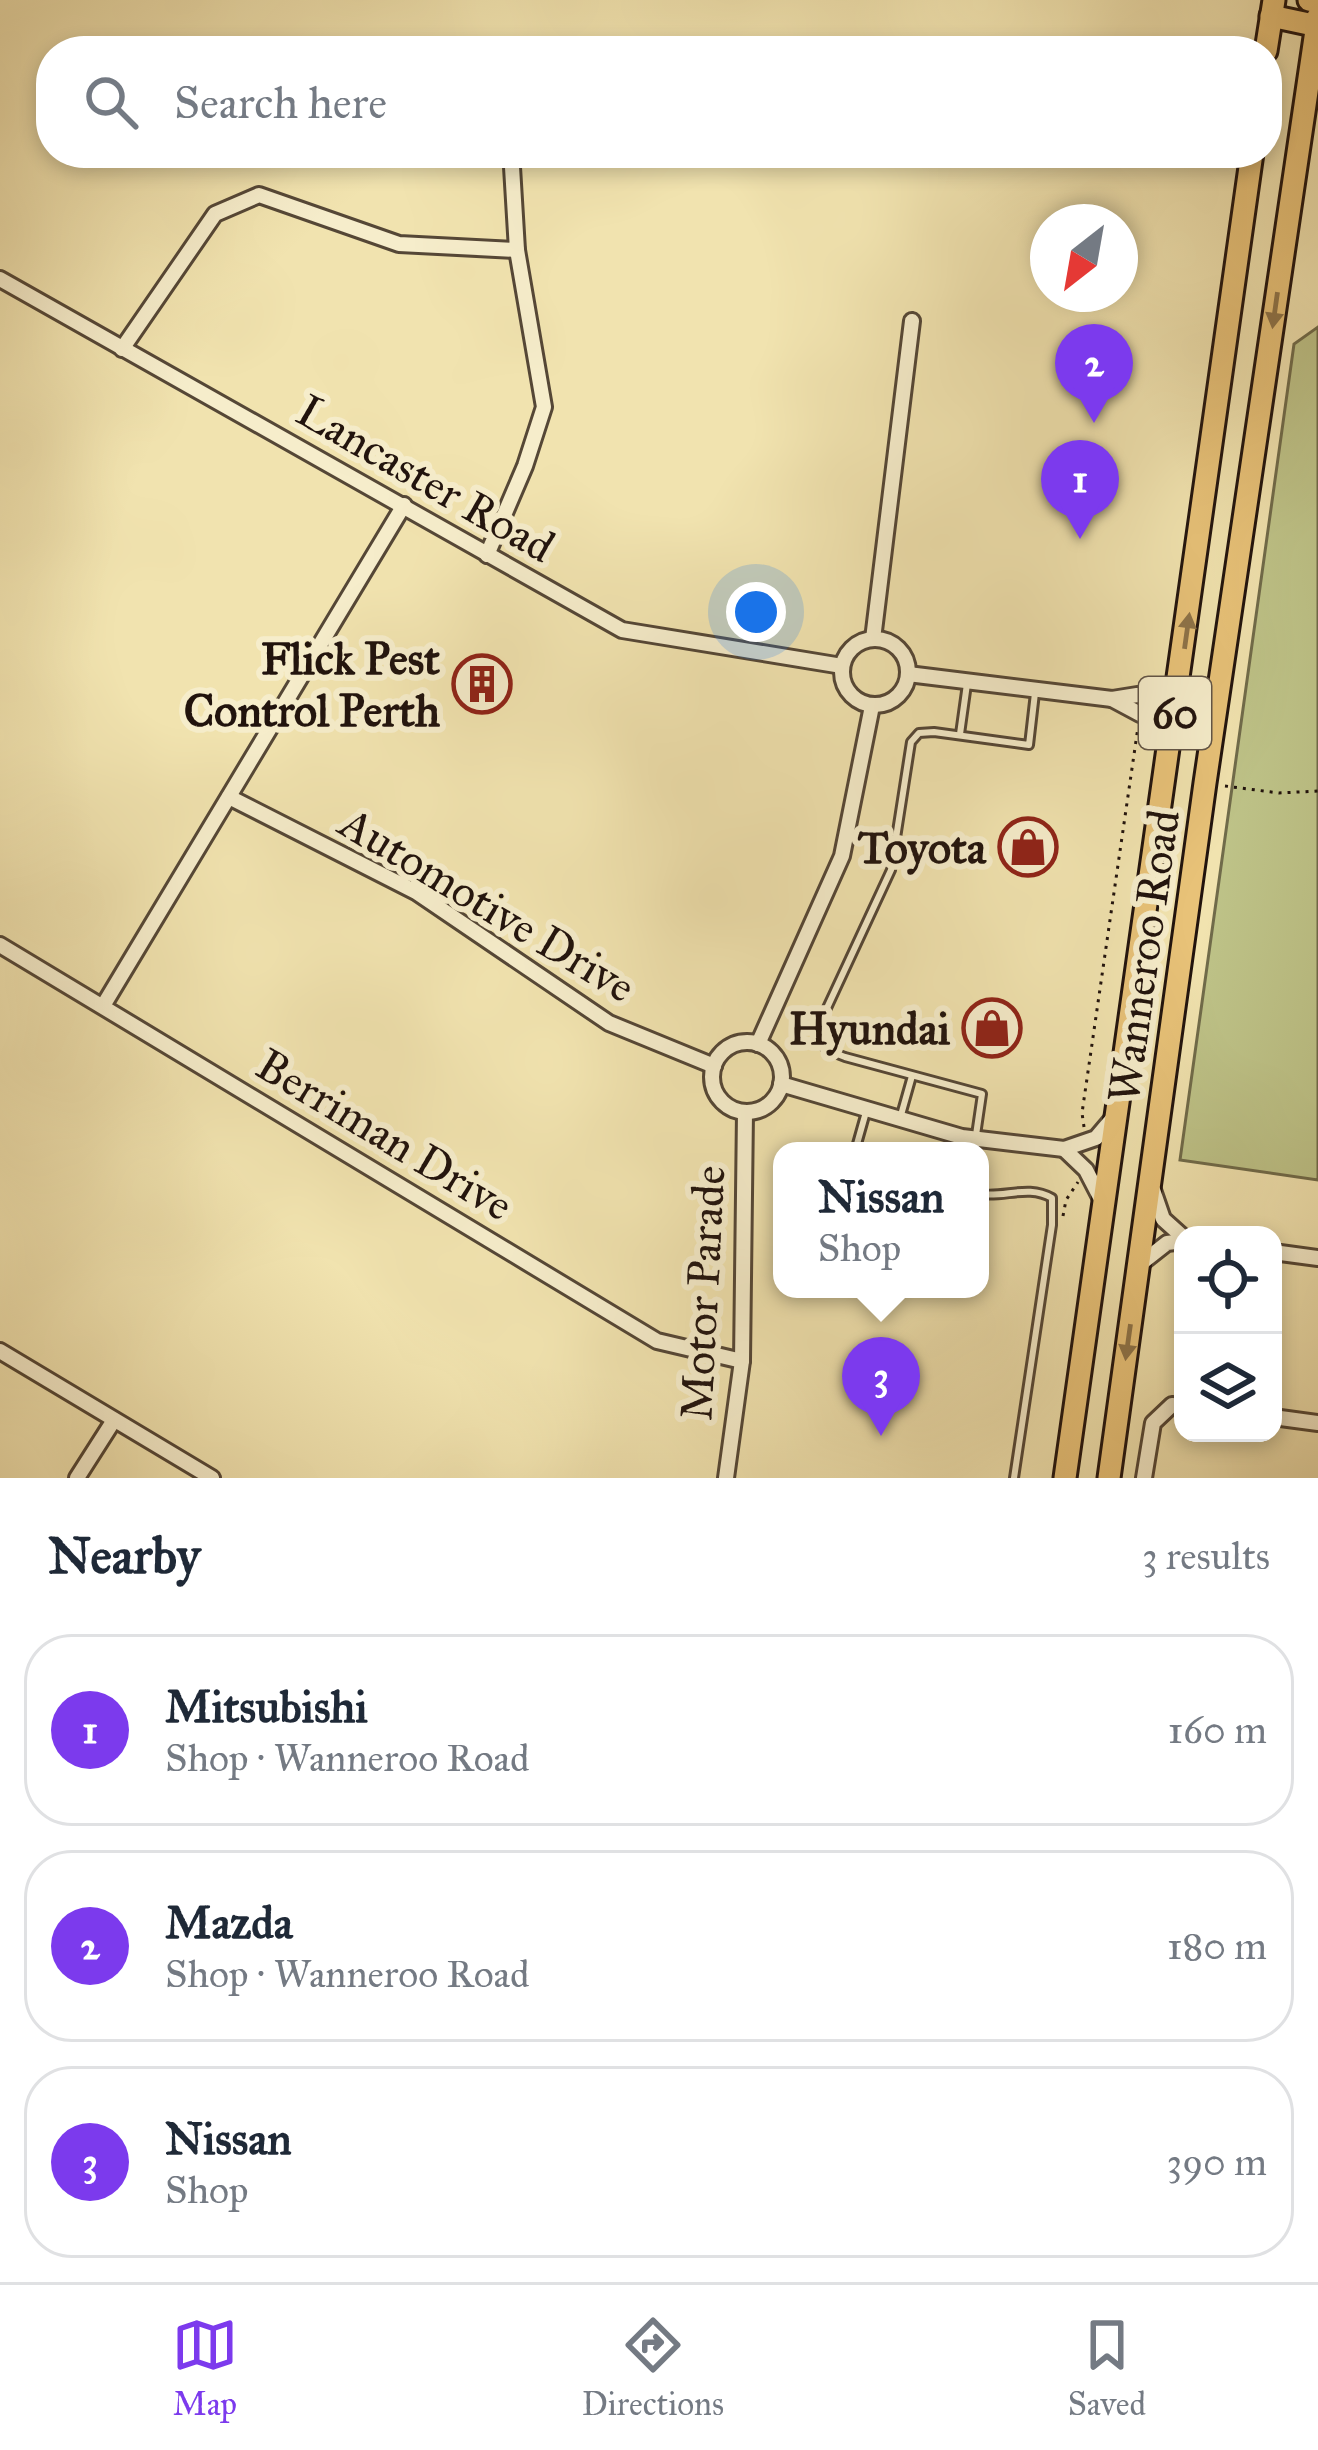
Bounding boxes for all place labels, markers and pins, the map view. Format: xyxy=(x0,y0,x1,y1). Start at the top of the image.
pin: 2 xyxy=(1055,324,1133,423)
pin: 1 xyxy=(1041,440,1119,539)
place label: Flick Pest Control Perth xyxy=(184,631,440,738)
building icon: Flick Pest Control Perth xyxy=(451,653,513,715)
shop icon: Toyota xyxy=(997,816,1059,878)
place label: Toyota xyxy=(858,820,987,875)
shop icon: Hyundai xyxy=(961,997,1023,1059)
place label: Hyundai xyxy=(789,1001,951,1056)
pin: 3 xyxy=(842,1337,920,1436)

